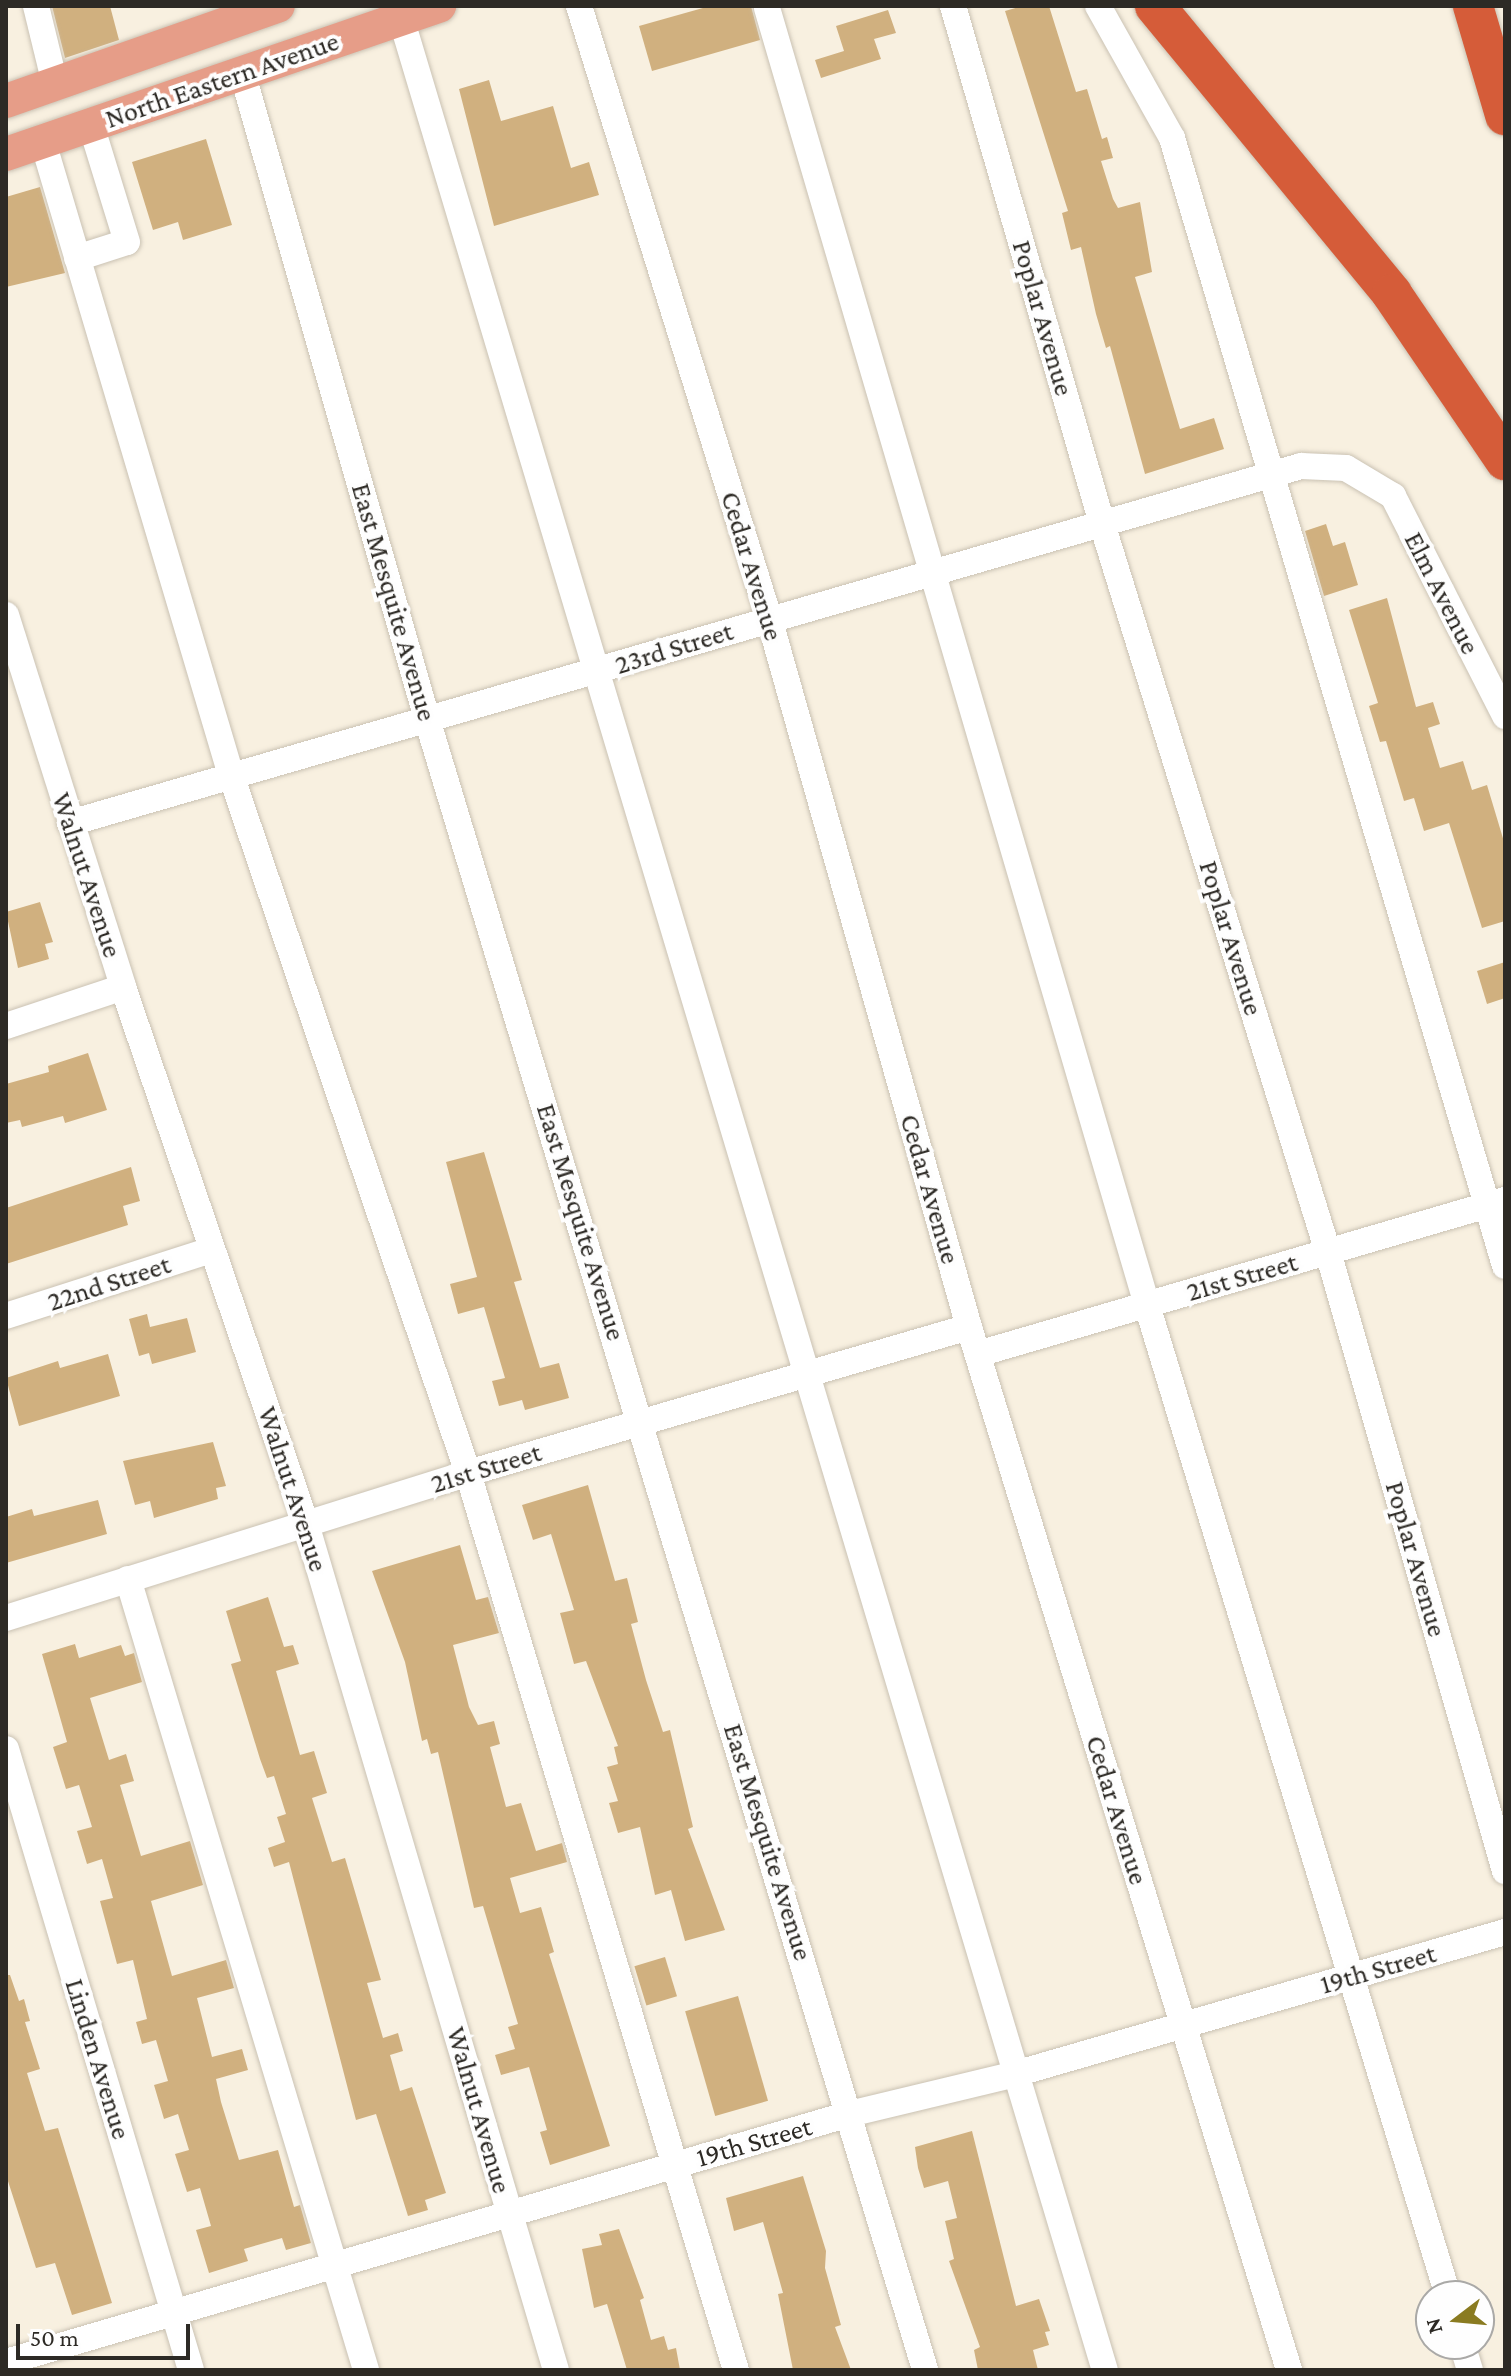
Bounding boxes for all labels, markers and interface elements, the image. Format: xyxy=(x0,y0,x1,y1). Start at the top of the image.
street label: North Eastern Avenue xyxy=(101,24,343,136)
street label: Poplar Avenue xyxy=(1005,236,1081,400)
street label: East Mesquite Avenue xyxy=(344,479,444,725)
street label: Cedar Avenue xyxy=(713,487,791,645)
street label: Elm Avenue xyxy=(1397,526,1487,660)
street label: 23rd Street xyxy=(611,614,737,682)
street label: Walnut Avenue xyxy=(45,788,129,962)
street label: Poplar Avenue xyxy=(1192,857,1270,1019)
street label: East Mesquite Avenue xyxy=(529,1100,633,1344)
street label: Cedar Avenue xyxy=(893,1110,967,1268)
street label: 21st Street xyxy=(1183,1245,1301,1309)
street label: 22nd Street xyxy=(43,1247,175,1319)
street label: Walnut Avenue xyxy=(251,1402,335,1576)
street label: 21st Street xyxy=(427,1435,545,1501)
street label: Poplar Avenue xyxy=(1378,1477,1454,1641)
street label: East Mesquite Avenue xyxy=(716,1720,820,1964)
street label: Cedar Avenue xyxy=(1078,1731,1156,1889)
street label: 19th Street xyxy=(1316,1936,1440,2002)
street label: Linden Avenue xyxy=(58,1975,138,2143)
street label: Walnut Avenue xyxy=(439,2023,519,2197)
street label: 19th Street xyxy=(692,2109,816,2175)
north arrow xyxy=(1415,2280,1495,2360)
scale bar xyxy=(20,2308,194,2358)
text: N xyxy=(1419,2316,1447,2337)
text: 50 m xyxy=(30,2324,79,2351)

